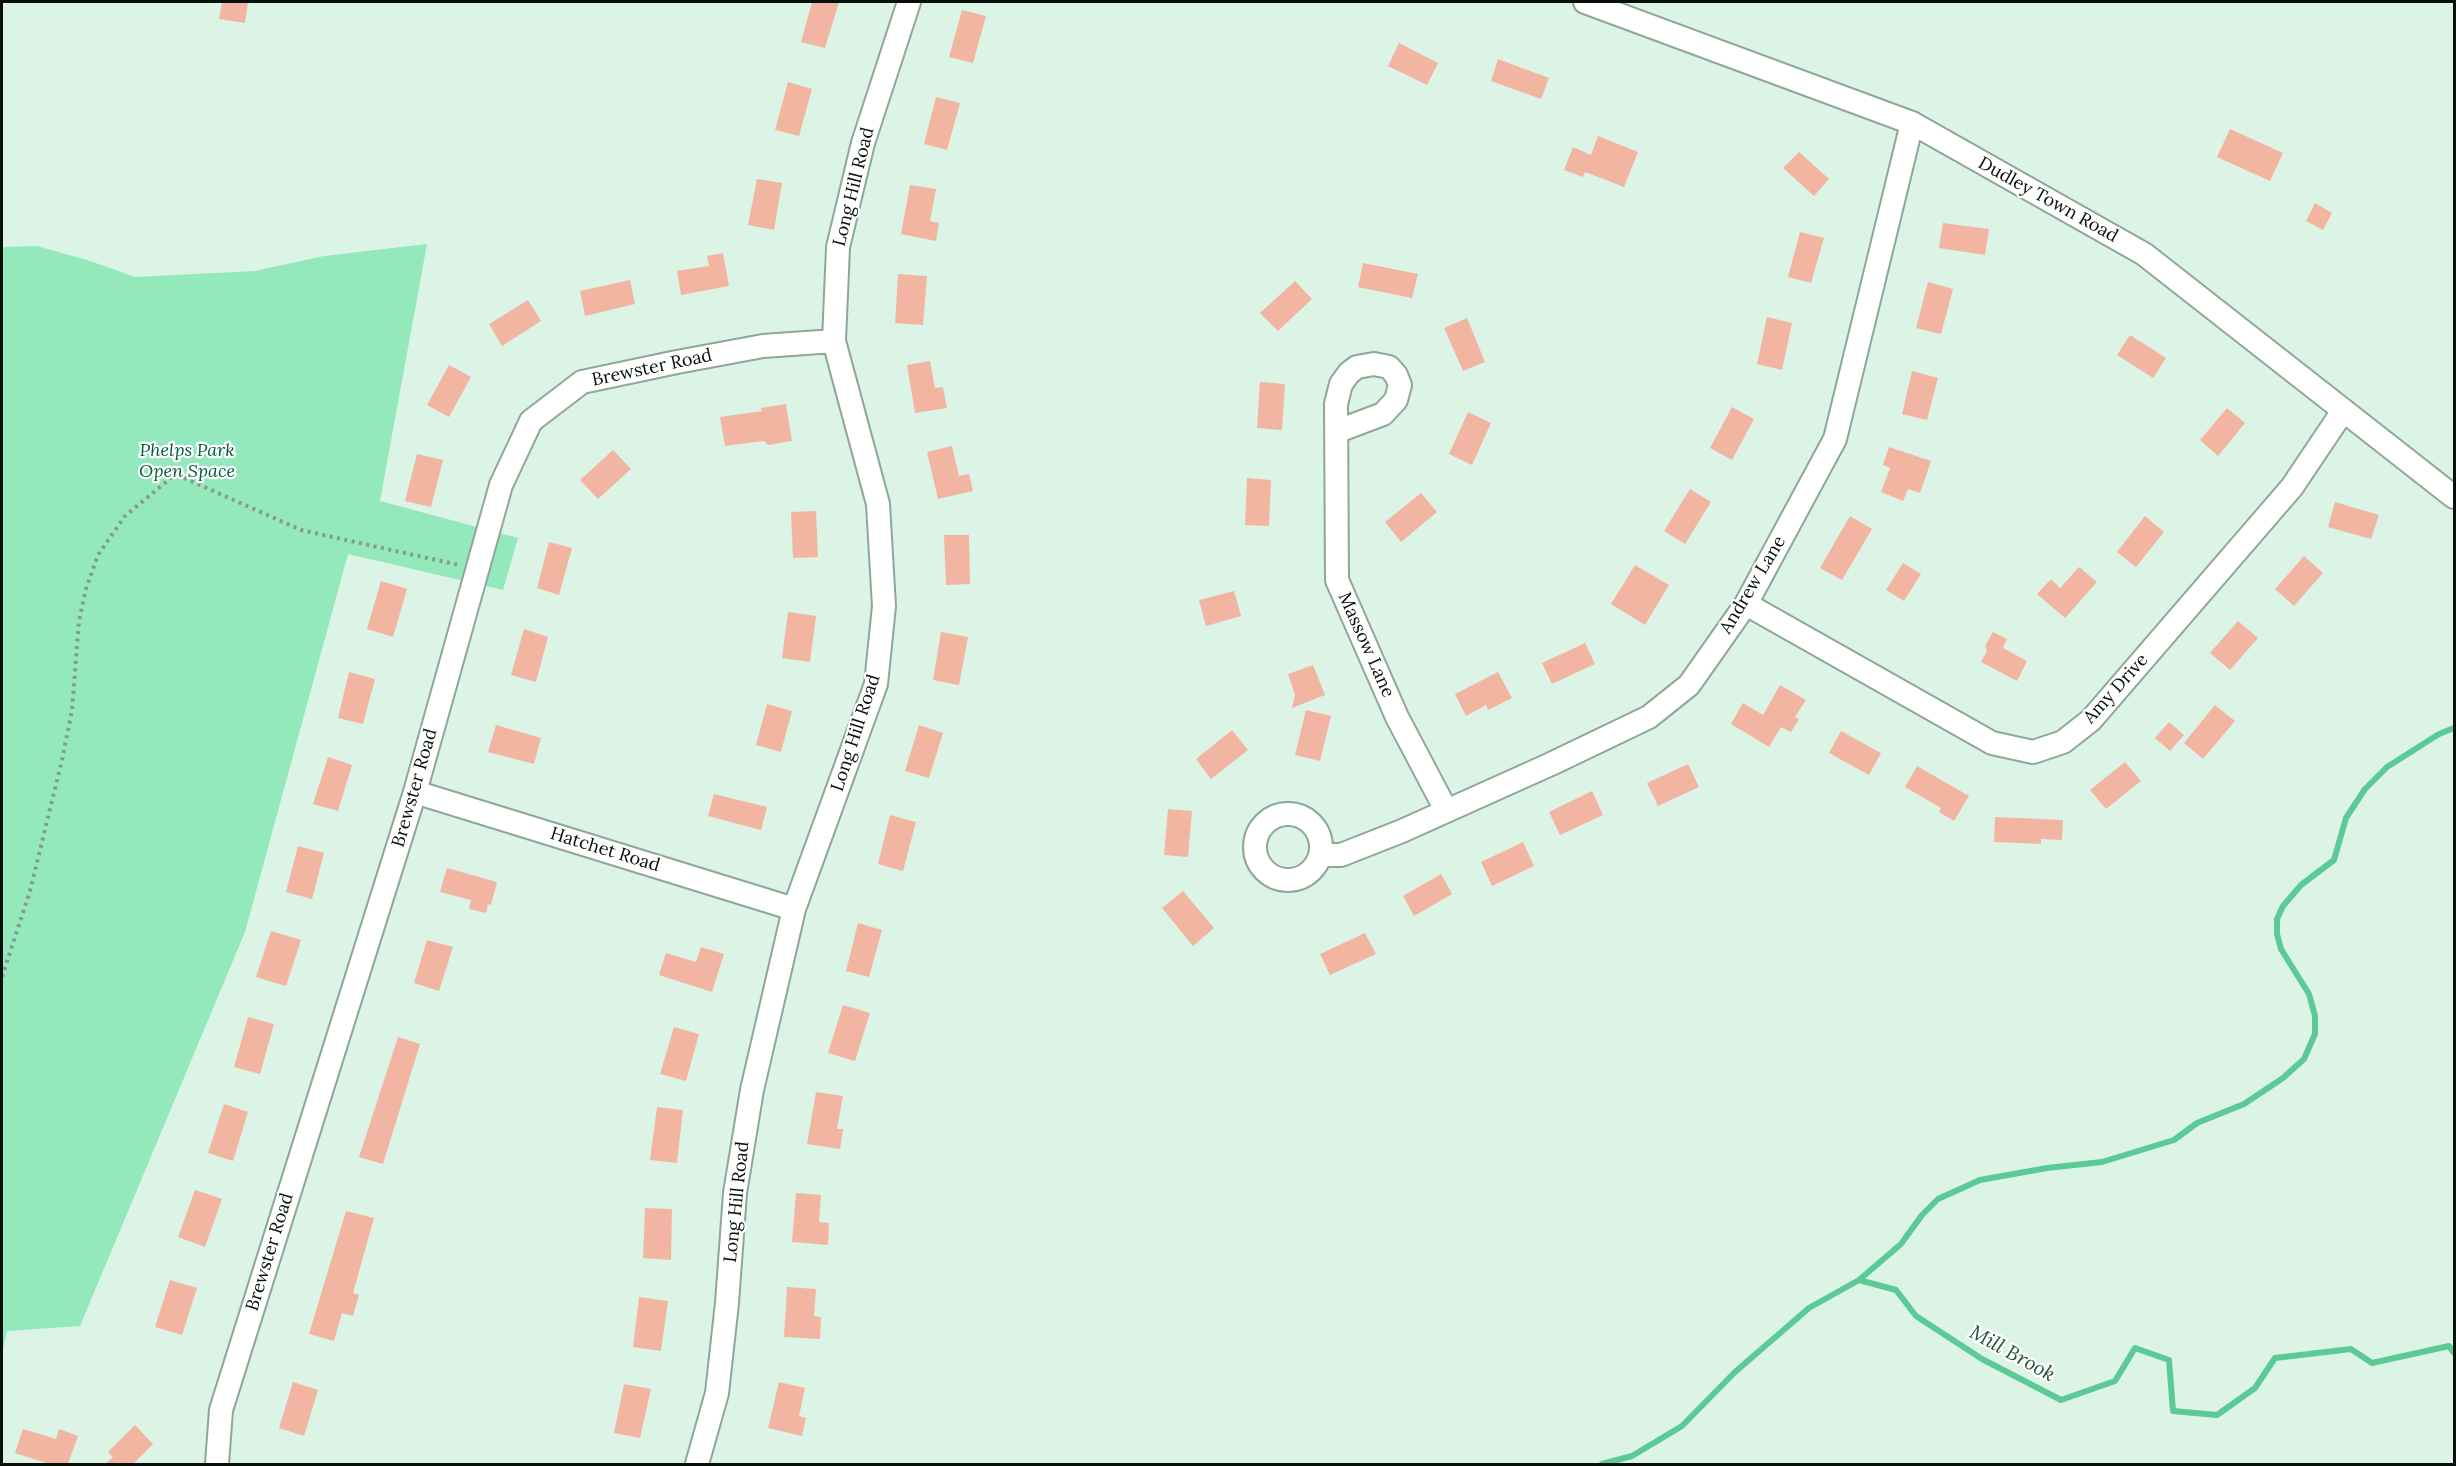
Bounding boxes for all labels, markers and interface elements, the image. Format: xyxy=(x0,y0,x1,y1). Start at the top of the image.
street label: Long Hill Road xyxy=(829,125,879,249)
street label: Dudley Town Road xyxy=(1974,153,2122,247)
street label: Brewster Road xyxy=(590,345,714,391)
park label: Phelps Park Open Space xyxy=(139,440,235,482)
street label: Andrew Lane xyxy=(1715,532,1791,638)
street label: Massow Lane xyxy=(1333,589,1399,701)
street label: Amy Drive xyxy=(2079,650,2153,728)
street label: Long Hill Road xyxy=(827,672,885,794)
street label: Brewster Road xyxy=(388,726,442,850)
street label: Hatchet Road xyxy=(548,823,662,877)
street label: Long Hill Road xyxy=(720,1140,754,1264)
street label: Brewster Road xyxy=(242,1190,298,1314)
water label: Mill Brook xyxy=(1965,1321,2059,1387)

